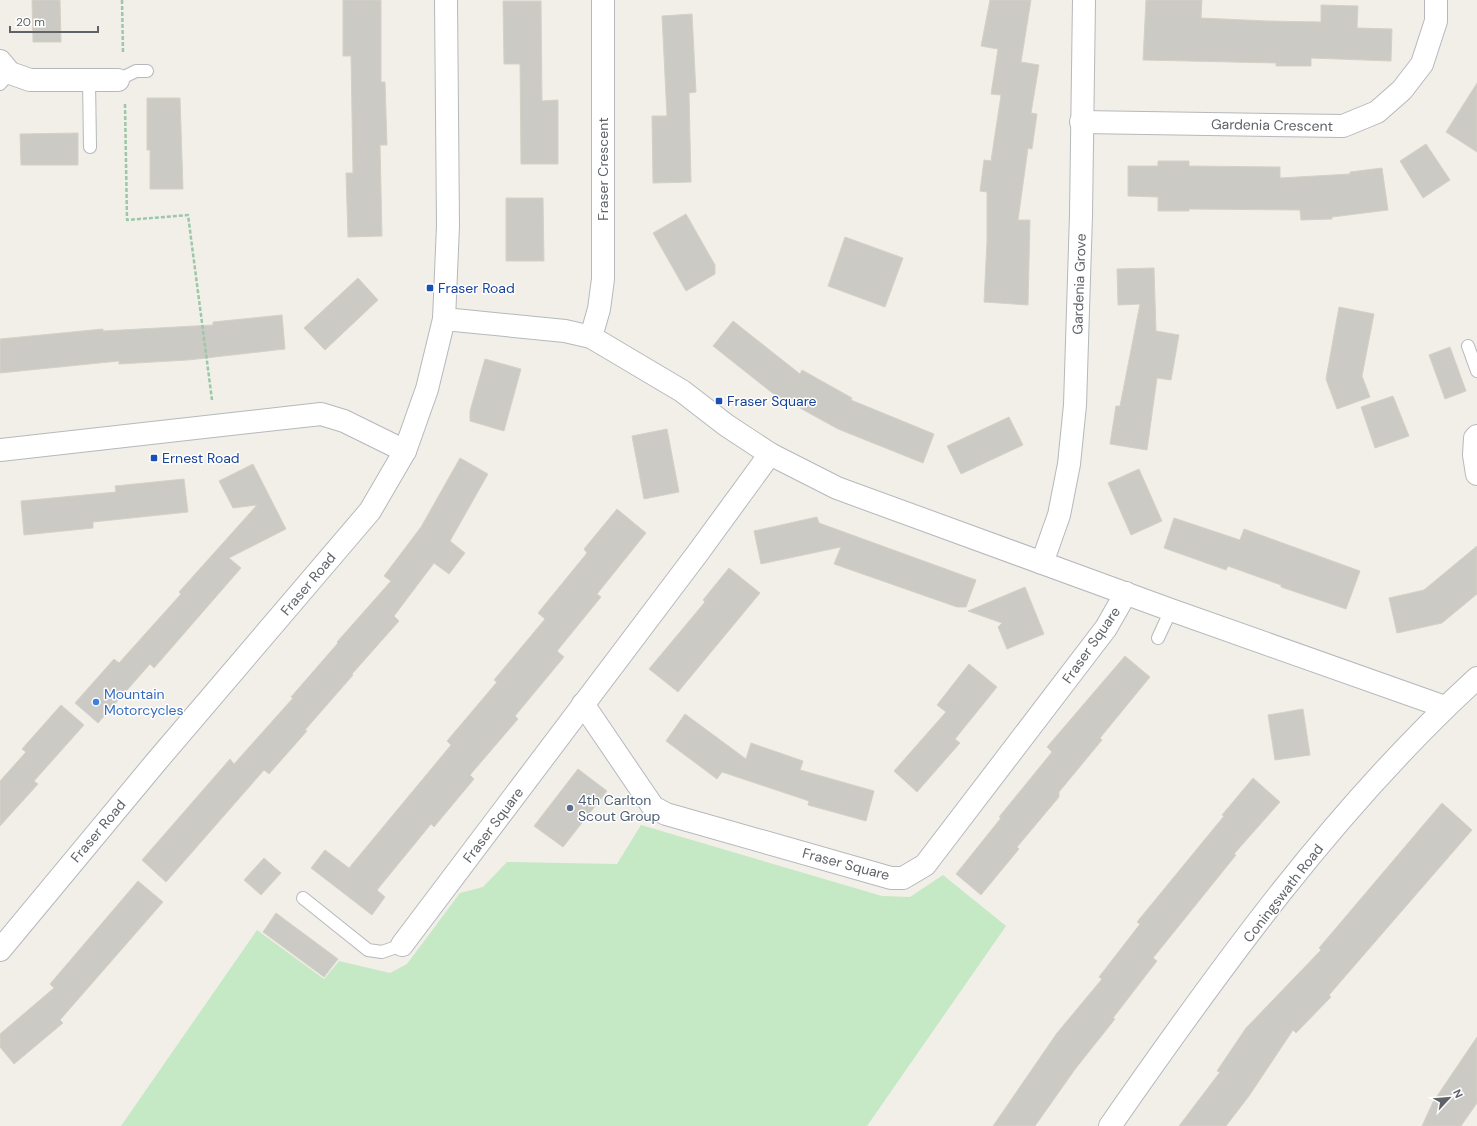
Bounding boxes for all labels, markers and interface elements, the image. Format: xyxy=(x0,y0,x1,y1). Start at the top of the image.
scale bar xyxy=(10,8,98,34)
text: 20 m xyxy=(16,14,45,30)
street label: Gardenia Crescent xyxy=(1211,115,1333,135)
street label: Fraser Crescent xyxy=(594,117,612,221)
street label: Gardenia Grove xyxy=(1068,233,1090,335)
place label: Fraser Road xyxy=(438,279,515,297)
marker: Fraser Road xyxy=(425,283,435,293)
place label: Fraser Square xyxy=(727,392,817,410)
marker: Fraser Square xyxy=(714,396,724,406)
place label: Ernest Road xyxy=(162,449,240,467)
marker: Ernest Road xyxy=(149,453,159,463)
street label: Fraser Road xyxy=(276,549,340,619)
street label: Fraser Square xyxy=(1058,603,1124,687)
place label: Mountain Motorcycles xyxy=(104,685,184,719)
marker: Mountain Motorcycles xyxy=(91,697,101,707)
street label: Fraser Square xyxy=(459,784,527,866)
place label: 4th Carlton Scout Group xyxy=(578,791,661,825)
street label: Fraser Road xyxy=(66,796,130,866)
marker: 4th Carlton Scout Group xyxy=(565,803,575,813)
street label: Coningswath Road xyxy=(1239,840,1327,946)
street label: Fraser Square xyxy=(800,844,892,884)
north arrow xyxy=(1429,1078,1469,1118)
text: N xyxy=(1450,1087,1466,1100)

